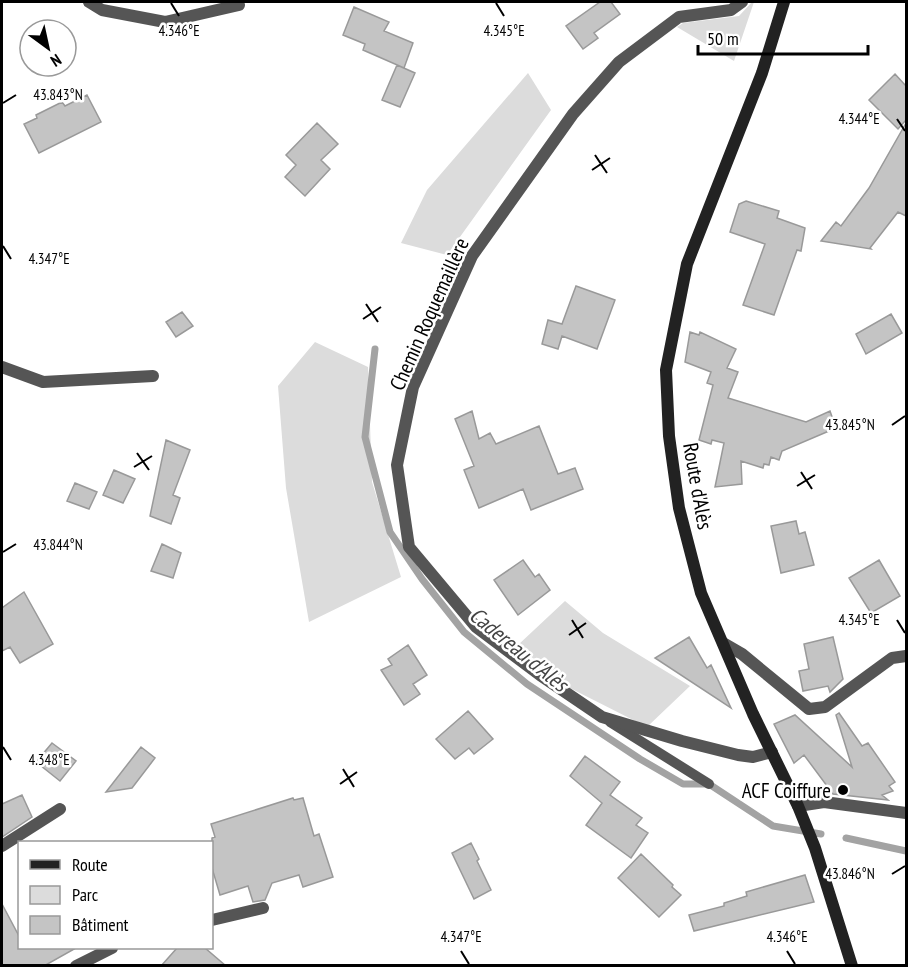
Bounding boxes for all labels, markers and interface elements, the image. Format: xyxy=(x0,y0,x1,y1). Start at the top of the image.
north arrow xyxy=(18,18,78,78)
scale bar xyxy=(698,18,868,56)
text: 4.346°E xyxy=(158,21,200,40)
text: 4.345°E xyxy=(483,21,525,40)
text: 50 m xyxy=(707,27,739,50)
text: N xyxy=(47,50,65,71)
text: 43.843°N xyxy=(33,85,83,104)
text: 4.344°E xyxy=(838,109,880,128)
street label: Chemin Roquemaillère xyxy=(383,234,475,394)
text: 4.347°E xyxy=(28,249,70,268)
text: 43.845°N xyxy=(825,415,875,434)
street label: Route d'Alès xyxy=(677,441,719,531)
text: 43.844°N xyxy=(33,535,83,554)
water label: Cadereau d'Alès xyxy=(464,601,576,699)
text: 4.345°E xyxy=(838,610,880,629)
text: 4.348°E xyxy=(28,750,70,769)
place label: ACF Coiffure xyxy=(742,777,831,804)
marker: ACF Coiffure xyxy=(836,783,850,797)
legend xyxy=(18,841,213,949)
text: Route xyxy=(72,853,108,876)
text: 43.846°N xyxy=(825,864,875,883)
text: Parc xyxy=(72,883,99,906)
text: Bâtiment xyxy=(72,913,129,936)
text: 4.347°E xyxy=(440,927,482,946)
text: 4.346°E xyxy=(766,927,808,946)

